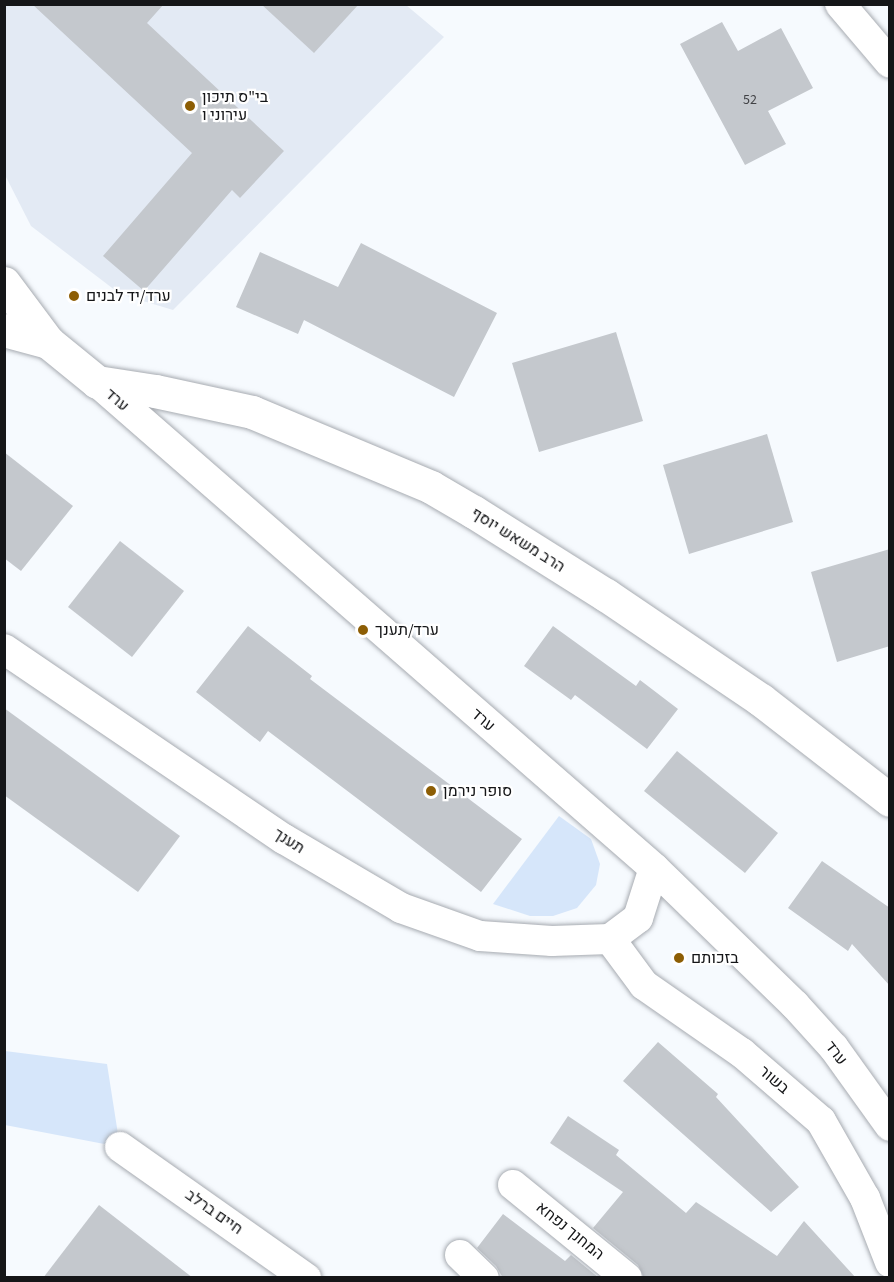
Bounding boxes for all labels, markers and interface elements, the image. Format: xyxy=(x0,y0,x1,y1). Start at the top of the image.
place label: בי"ס תיכון עירוני ו xyxy=(202,87,268,125)
house number: 52 xyxy=(743,92,757,108)
marker: בי"ס תיכון עירוני ו xyxy=(183,99,197,113)
place label: ערד/יד לבנים xyxy=(86,286,171,306)
marker: ערד/יד לבנים xyxy=(67,289,81,303)
street label: ערד xyxy=(101,384,133,416)
street label: הרב משאש יוסף xyxy=(467,503,569,577)
place label: ערד/תענך xyxy=(375,620,439,640)
marker: ערד/תענך xyxy=(356,623,370,637)
street label: ערד xyxy=(467,704,499,736)
place label: סופר נירמן xyxy=(443,781,512,801)
marker: סופר נירמן xyxy=(424,784,438,798)
street label: תענך xyxy=(270,824,308,858)
place label: בזכותם xyxy=(691,948,739,968)
marker: בזכותם xyxy=(672,951,686,965)
street label: ערד xyxy=(821,1037,851,1069)
street label: בשור xyxy=(755,1062,793,1098)
street label: חיים ברלב xyxy=(182,1185,246,1239)
street label: המחנך נפחא xyxy=(532,1198,608,1264)

